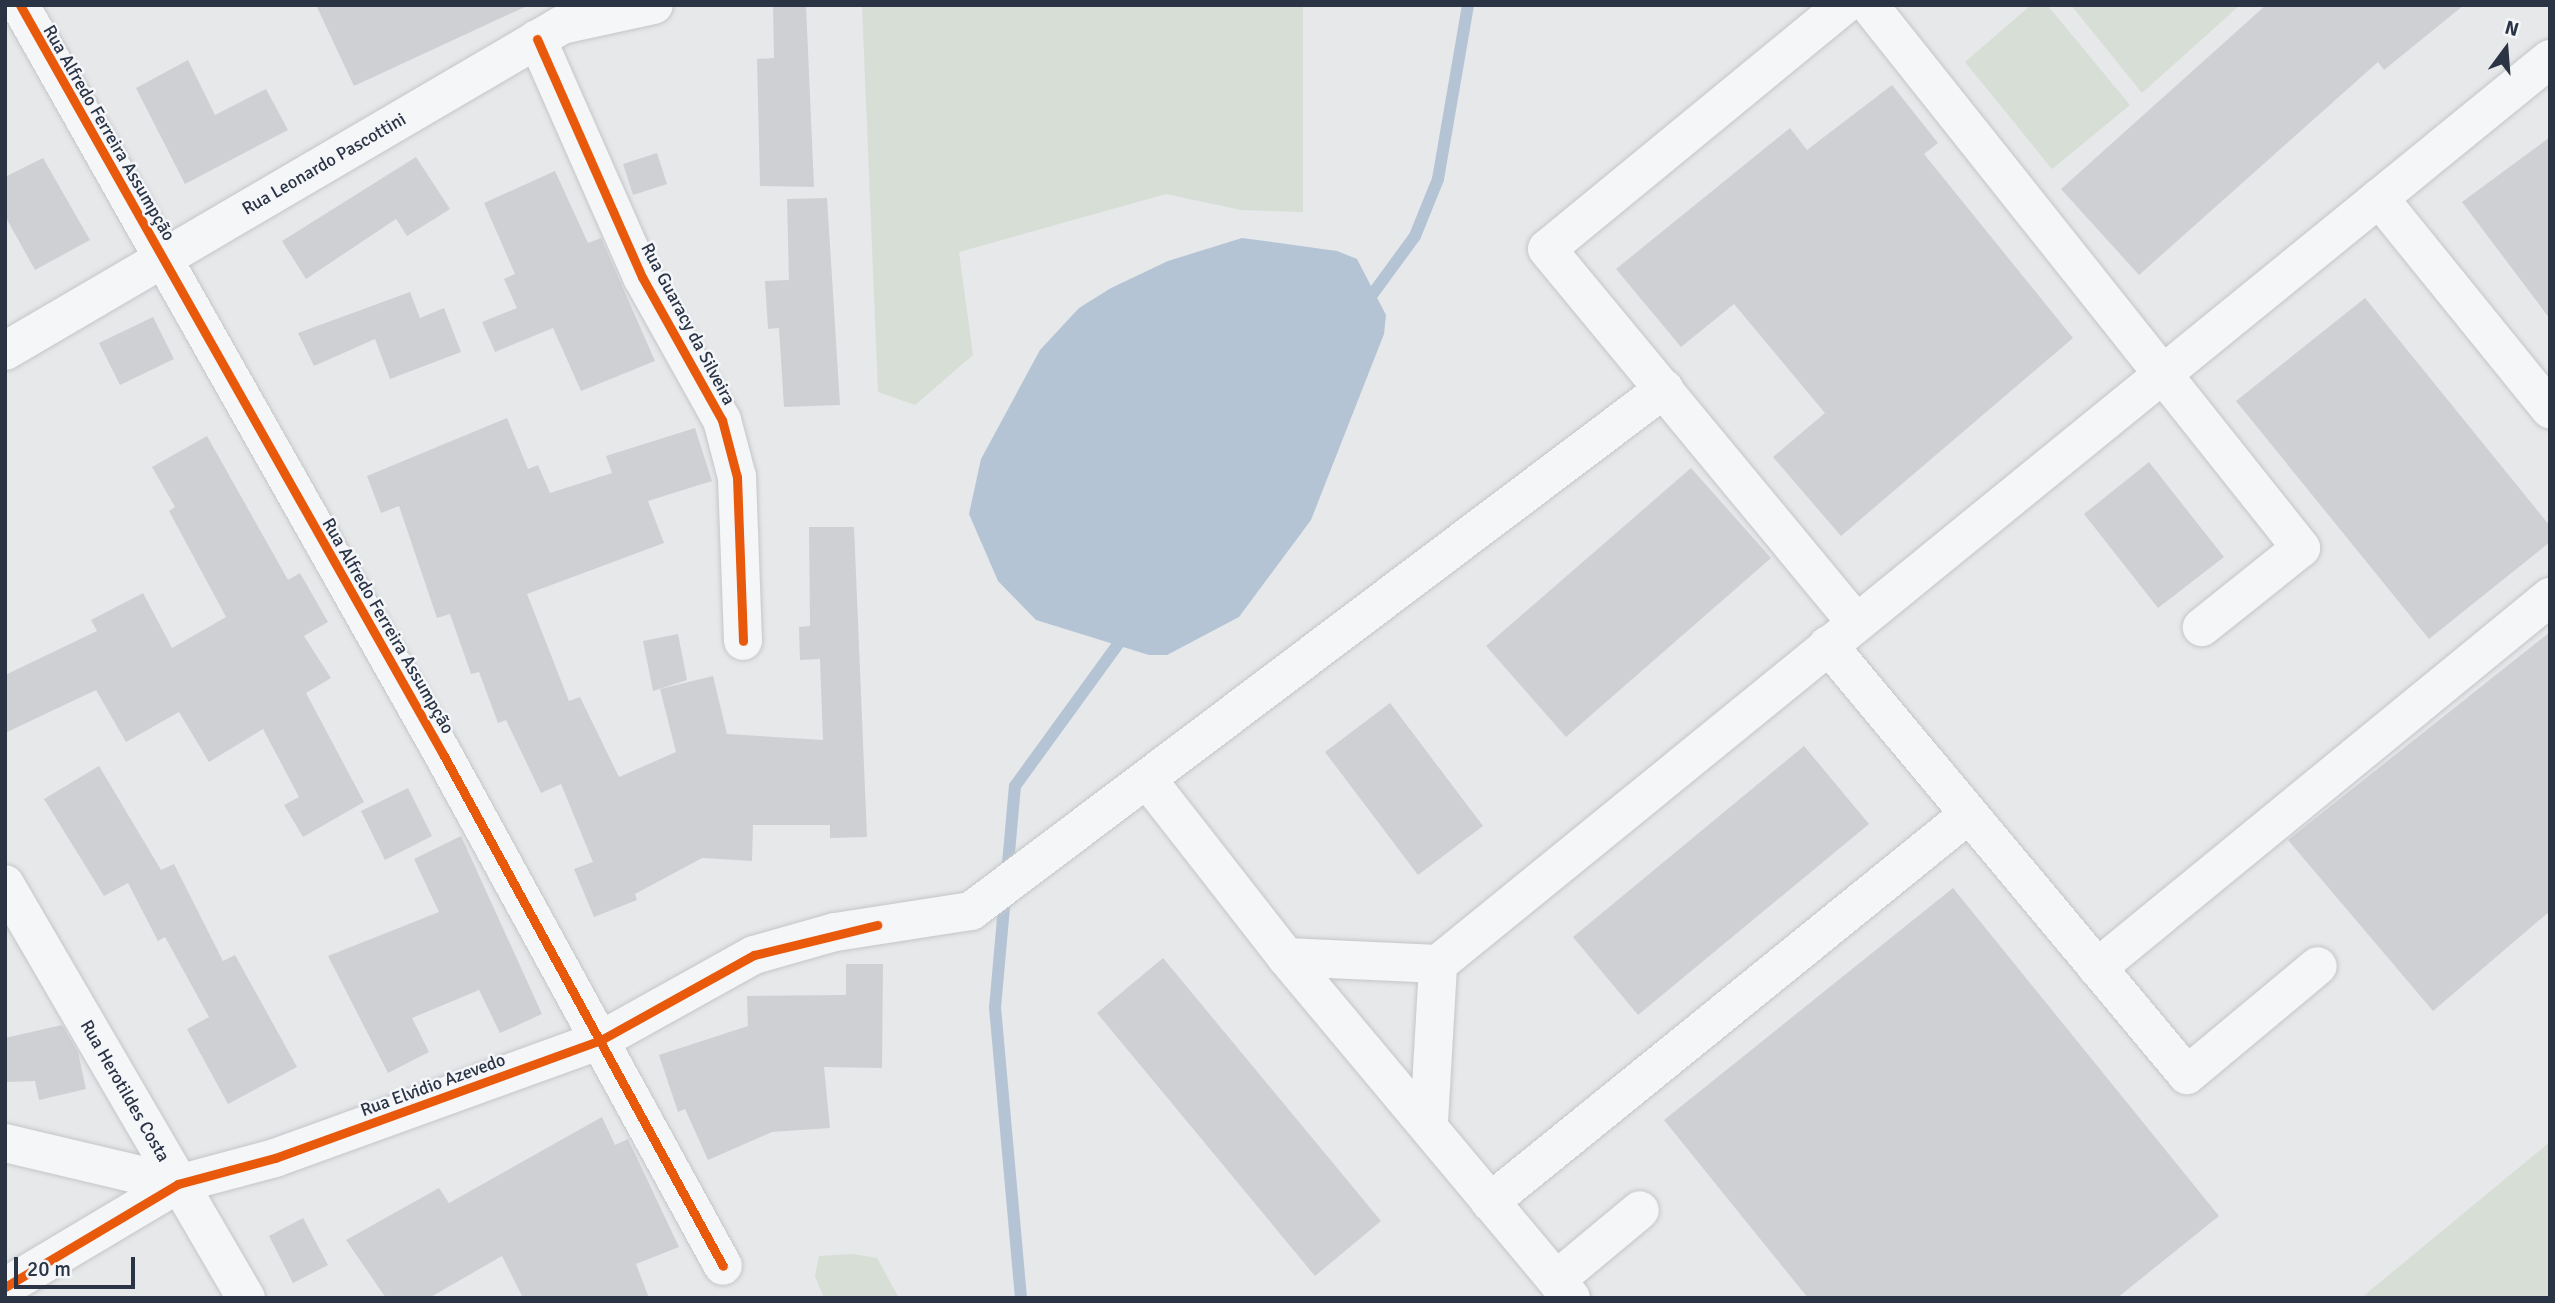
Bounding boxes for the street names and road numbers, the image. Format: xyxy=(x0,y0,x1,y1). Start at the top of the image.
street label: Rua Alfredo Ferreira Assumpção xyxy=(38,21,180,245)
street label: Rua Leonardo Pascottini xyxy=(238,108,410,220)
street label: Rua Guaracy da Silveira xyxy=(636,239,740,409)
street label: Rua Alfredo Ferreira Assumpção xyxy=(317,514,459,738)
street label: Rua Herotildes Costa xyxy=(76,1016,174,1166)
street label: Rua Elvidio Azevedo xyxy=(358,1049,508,1121)

